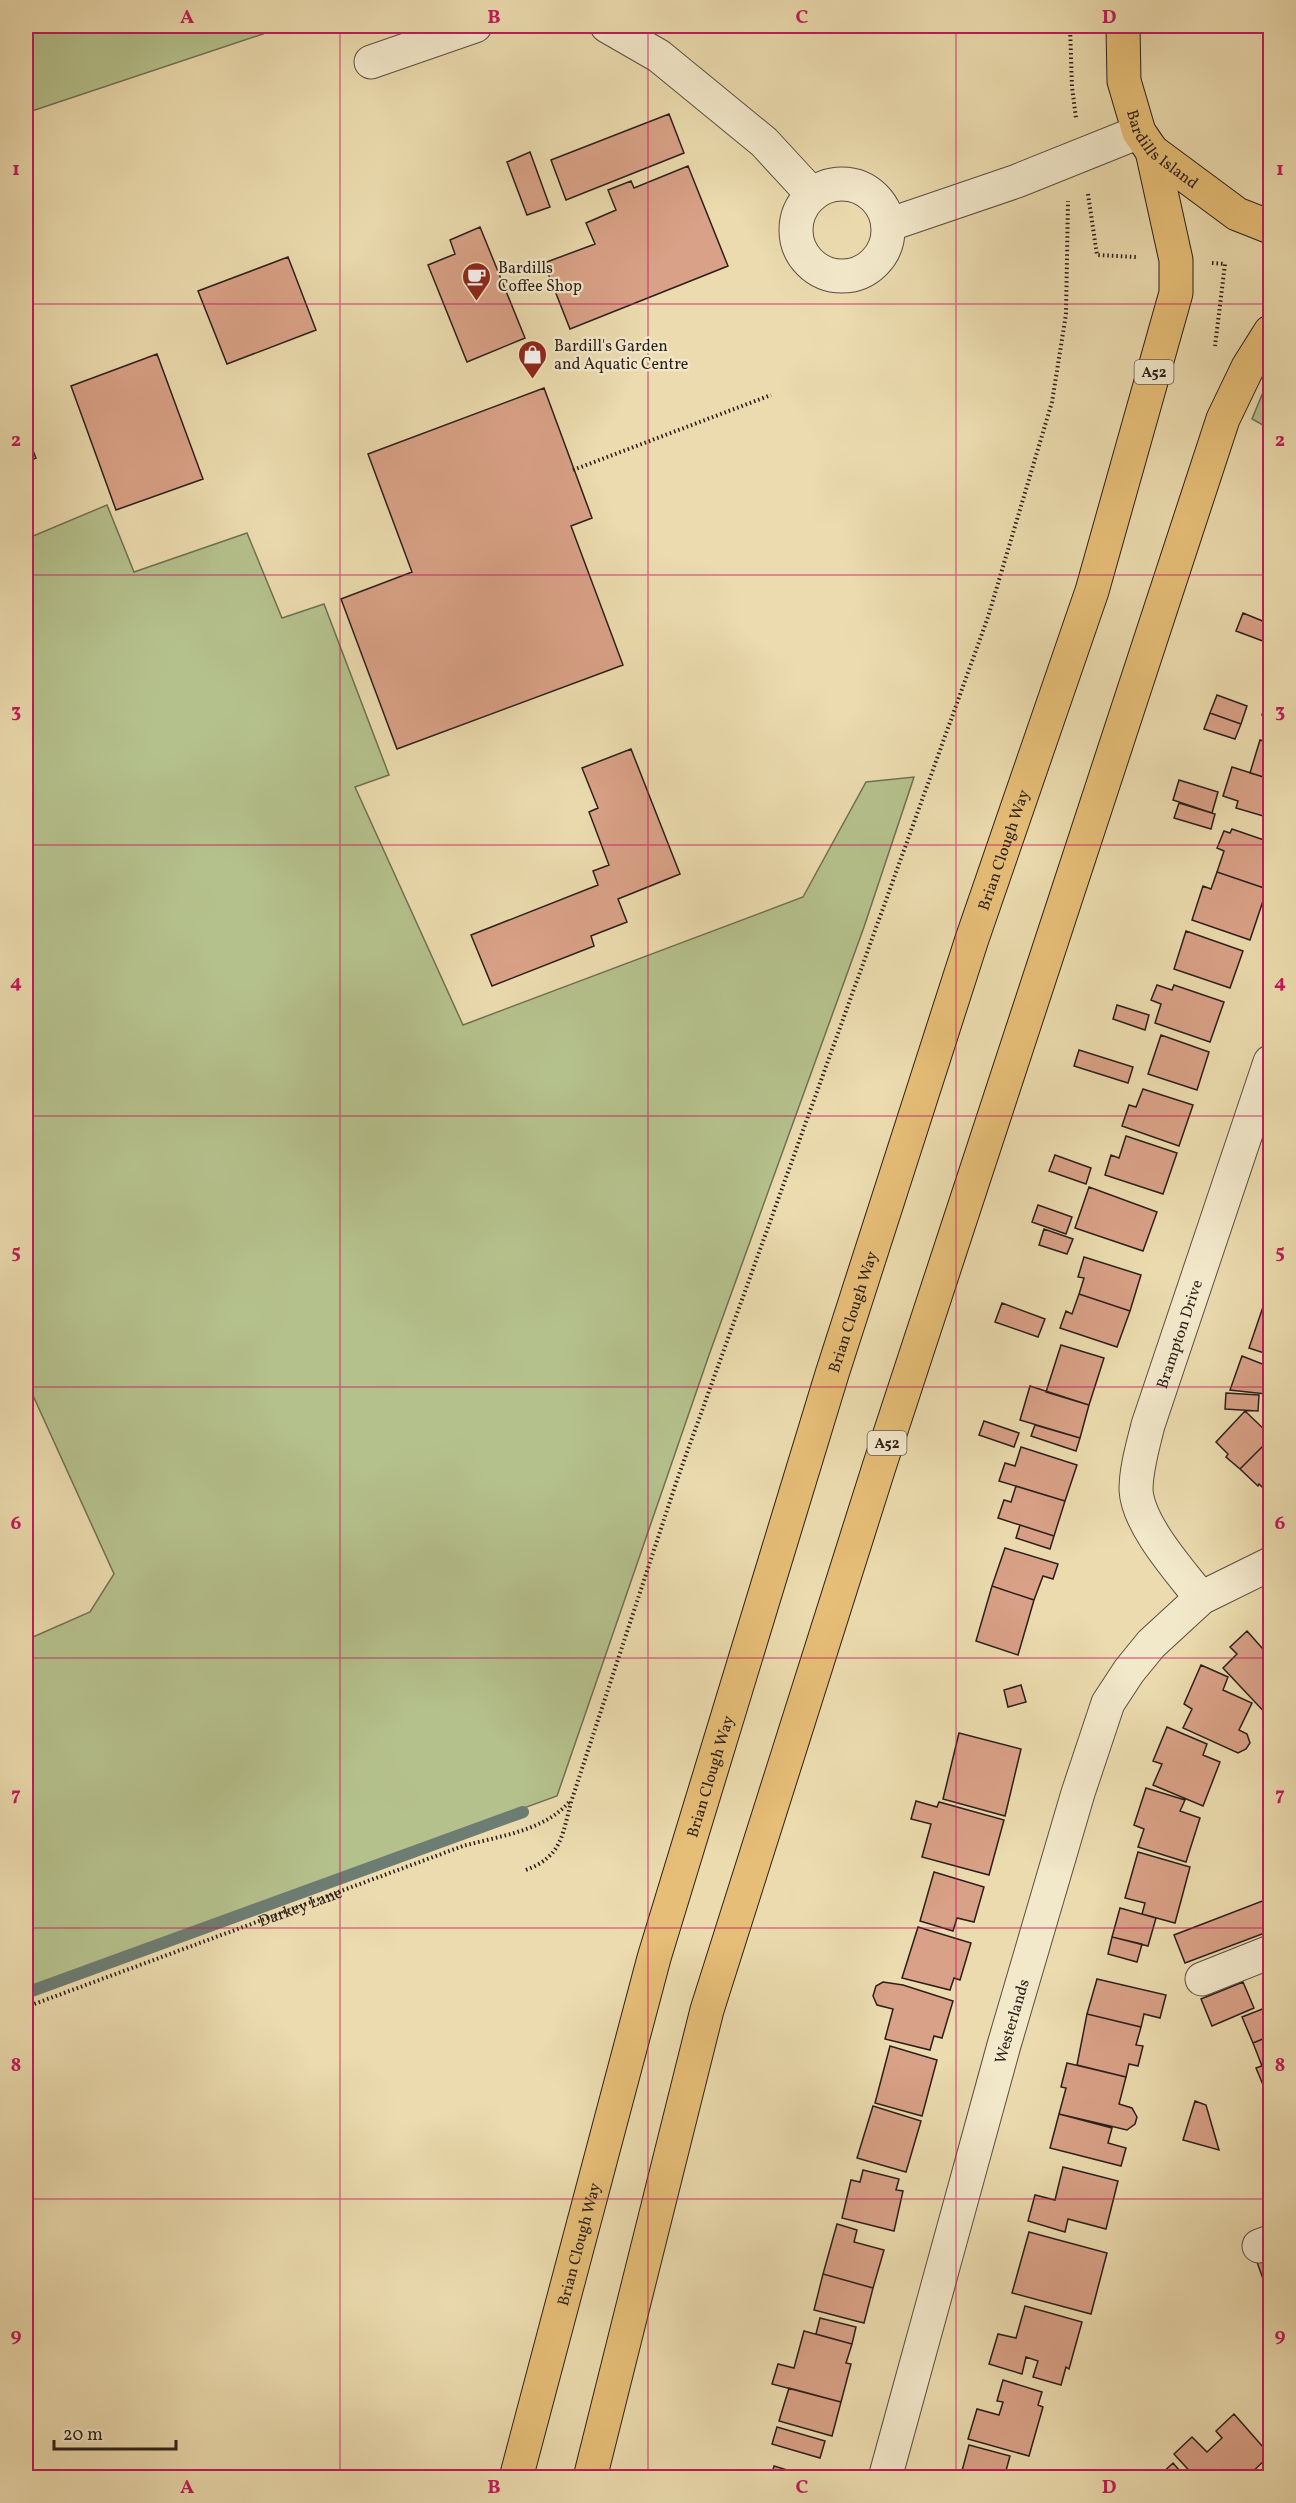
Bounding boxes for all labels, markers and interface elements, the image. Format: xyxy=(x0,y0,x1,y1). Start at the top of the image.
text: A xyxy=(180,4,194,32)
text: B xyxy=(487,4,501,32)
text: C xyxy=(796,4,809,32)
text: D xyxy=(1102,4,1116,32)
street label: Bardills Island xyxy=(1120,107,1202,195)
text: 1 xyxy=(12,156,20,184)
text: 1 xyxy=(1276,156,1284,184)
place label: Bardills Coffee Shop xyxy=(498,258,582,298)
cafe icon: Bardills Coffee Shop xyxy=(461,260,493,302)
place label: Bardill's Garden and Aquatic Centre xyxy=(554,336,688,376)
shop icon: Bardill's Garden and Aquatic Centre xyxy=(517,338,549,380)
road number: A52 xyxy=(1134,360,1174,384)
text: 2 xyxy=(11,427,21,455)
text: 2 xyxy=(1275,427,1285,455)
text: 3 xyxy=(11,698,21,726)
text: 3 xyxy=(1275,698,1285,726)
street label: Brian Clough Way xyxy=(974,787,1036,914)
text: 4 xyxy=(10,969,22,997)
text: 4 xyxy=(1274,969,1286,997)
text: 5 xyxy=(11,1239,21,1267)
text: 5 xyxy=(1275,1239,1285,1267)
street label: Brian Clough Way xyxy=(824,1248,884,1376)
street label: Brampton Drive xyxy=(1152,1277,1209,1392)
road number: A52 xyxy=(868,1431,906,1455)
text: 6 xyxy=(11,1510,22,1538)
text: 6 xyxy=(1275,1510,1286,1538)
street label: Brian Clough Way xyxy=(682,1713,740,1841)
text: 7 xyxy=(11,1781,21,1809)
text: 7 xyxy=(1275,1781,1285,1809)
street label: Darkey Lane xyxy=(256,1882,346,1933)
street label: Westerlands xyxy=(990,1977,1036,2066)
text: 8 xyxy=(11,2052,21,2080)
text: 8 xyxy=(1275,2052,1285,2080)
street label: Brian Clough Way xyxy=(553,2180,607,2309)
text: 9 xyxy=(10,2322,22,2350)
text: 9 xyxy=(1274,2322,1286,2350)
scale bar xyxy=(54,2413,176,2451)
text: 20 m xyxy=(63,2423,103,2448)
text: A xyxy=(180,2474,194,2502)
text: B xyxy=(487,2474,501,2502)
text: C xyxy=(796,2474,809,2502)
text: D xyxy=(1102,2474,1116,2502)

